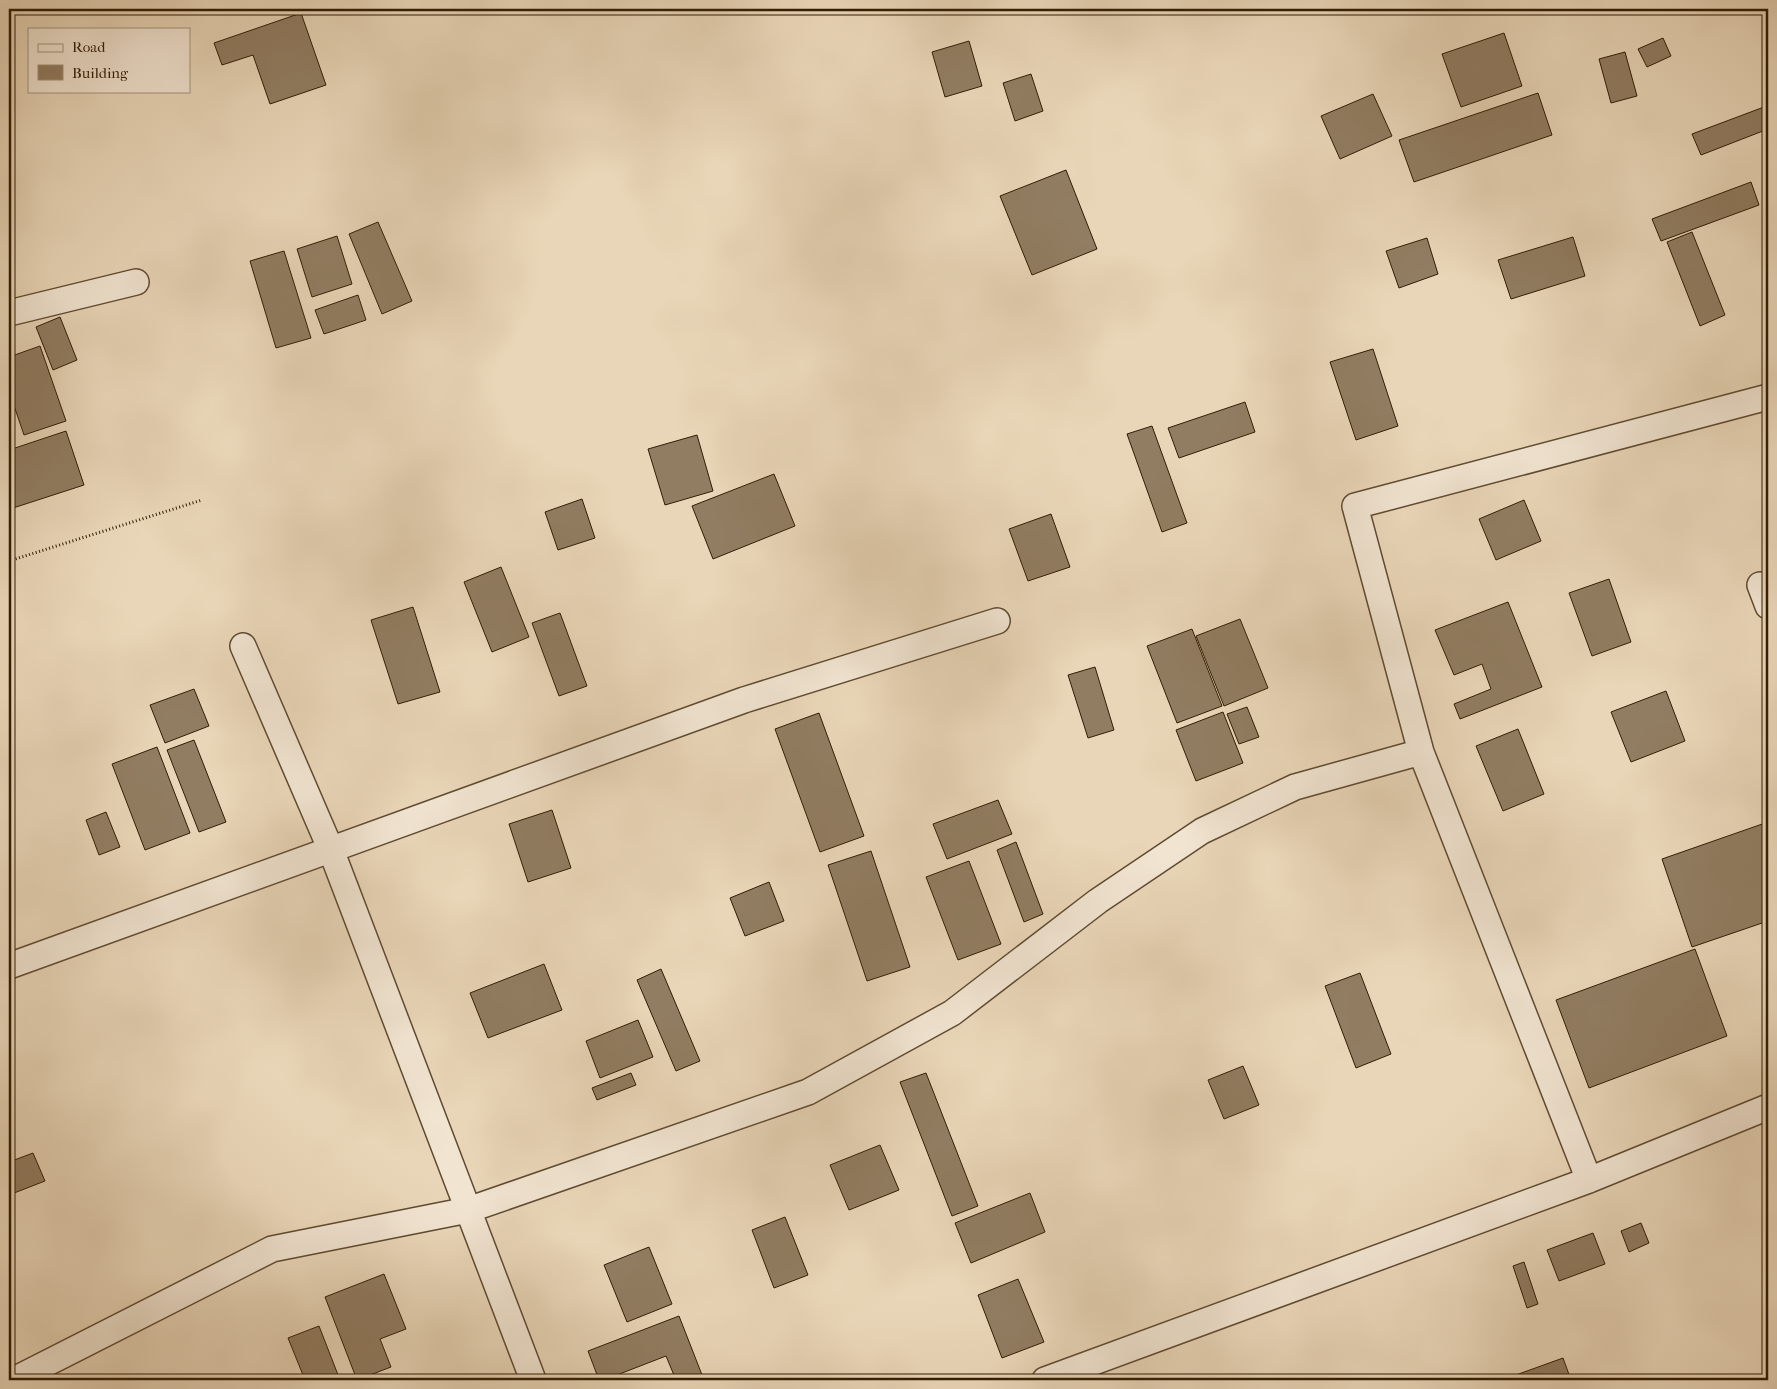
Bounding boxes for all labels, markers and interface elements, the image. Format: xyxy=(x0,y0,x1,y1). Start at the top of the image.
legend xyxy=(28,28,190,92)
text: Road xyxy=(72,38,106,56)
text: Building xyxy=(72,64,129,82)

